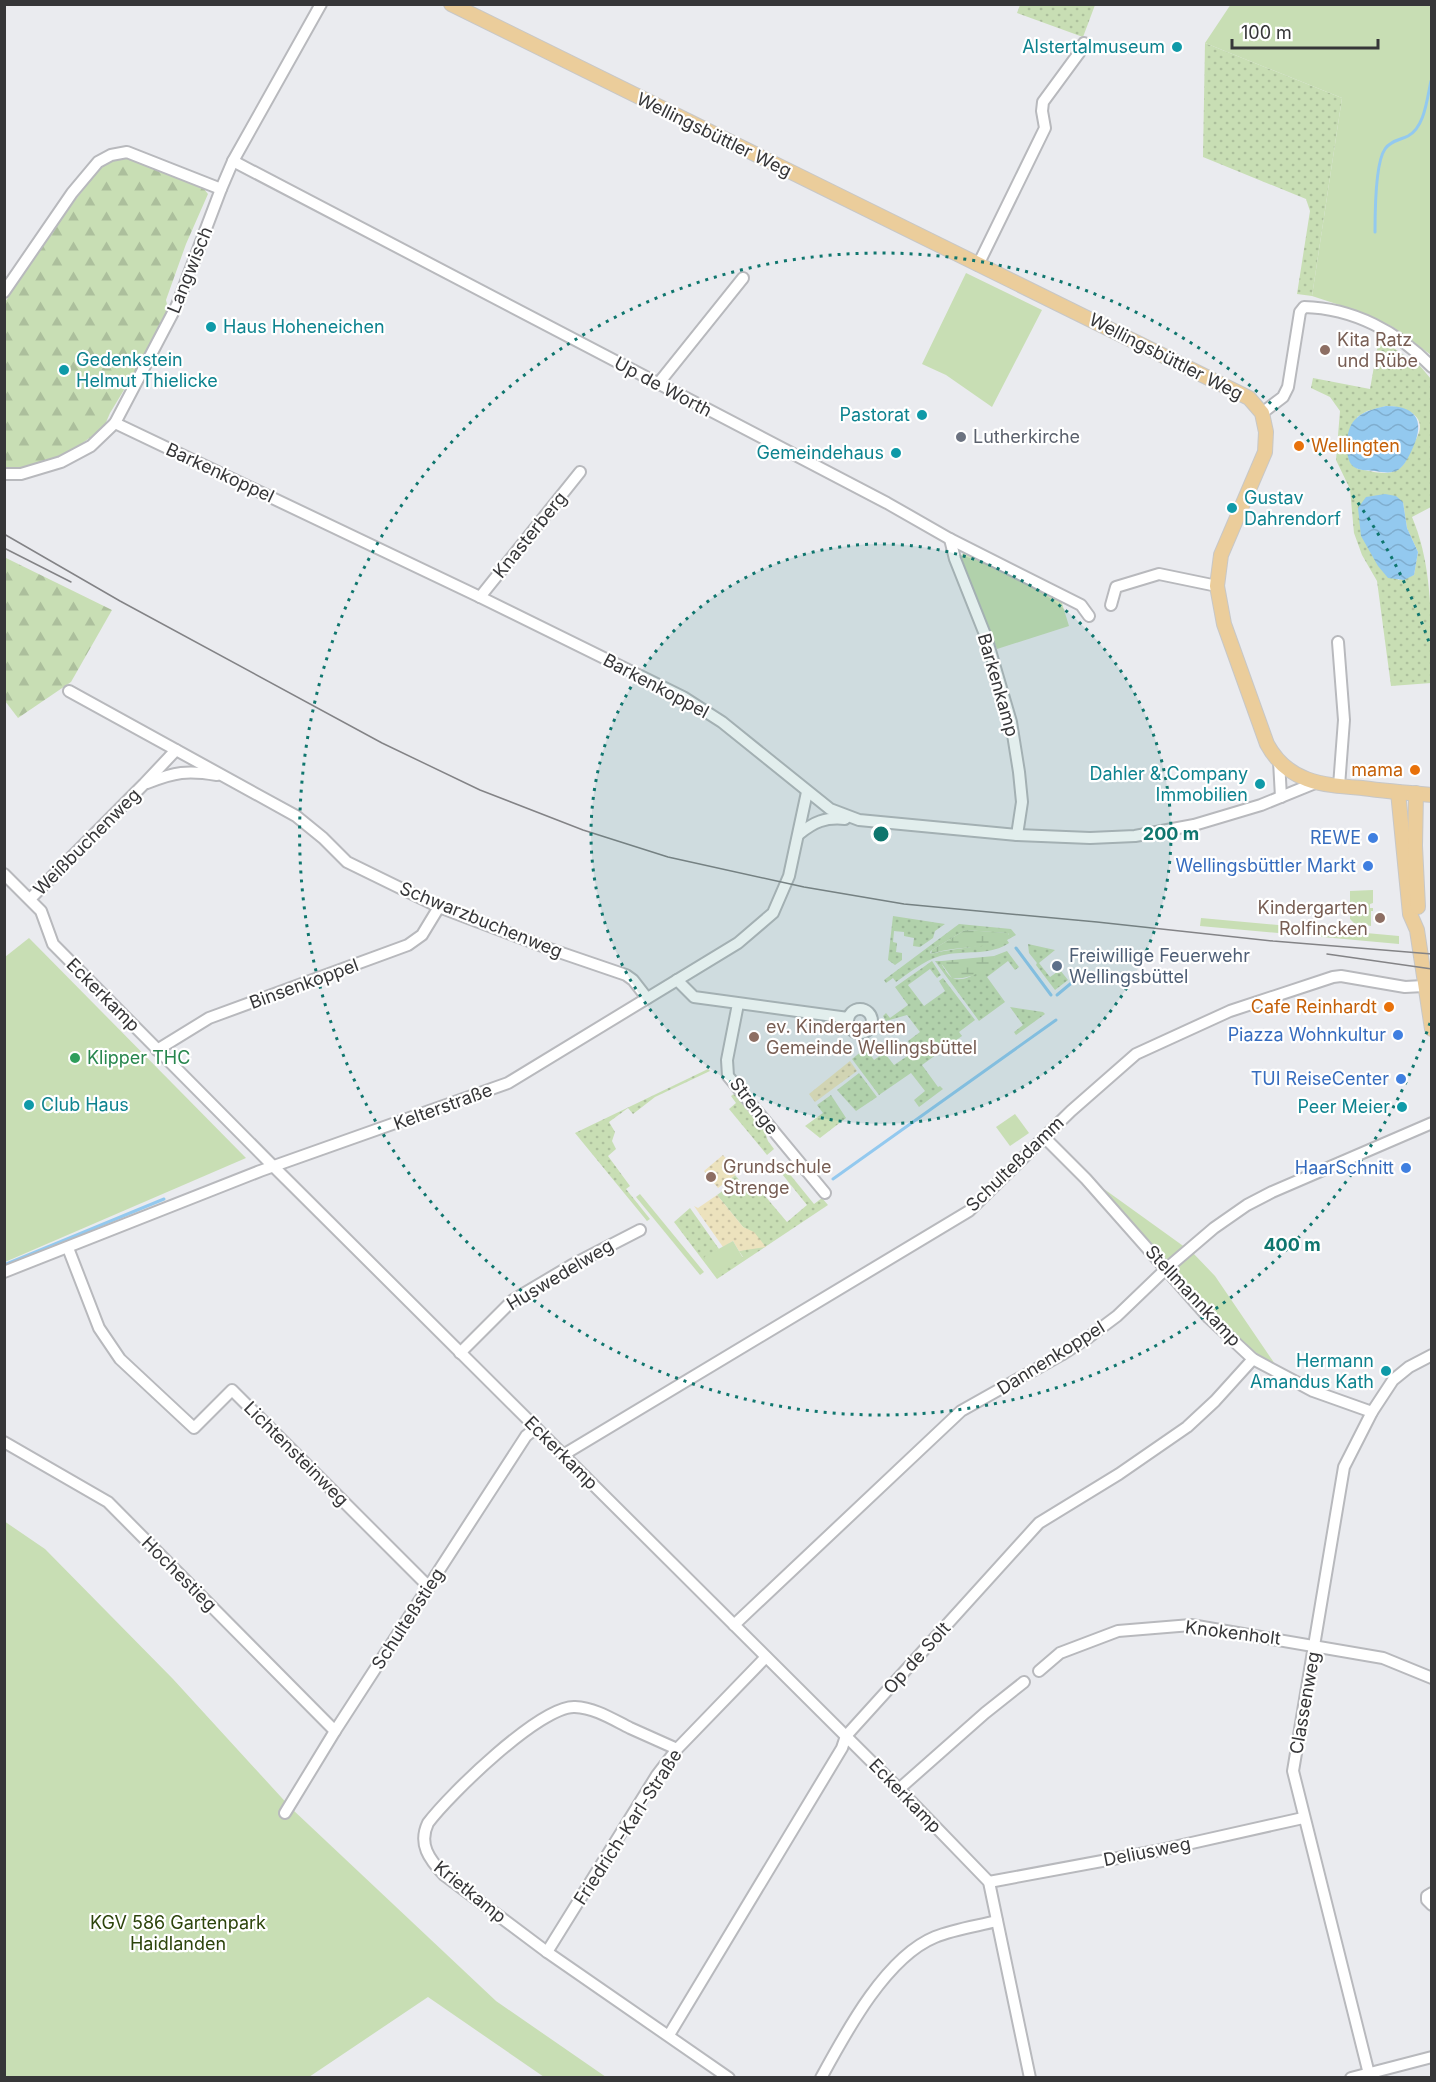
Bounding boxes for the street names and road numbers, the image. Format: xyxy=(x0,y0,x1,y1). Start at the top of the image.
street label: Wellingsbüttler Weg xyxy=(633,88,795,181)
street label: Langwisch xyxy=(163,223,216,316)
street label: Wellingsbüttler Weg xyxy=(1086,309,1247,404)
street label: Up de Worth xyxy=(611,352,716,421)
street label: Barkenkoppel xyxy=(163,438,278,507)
street label: Knasterberg xyxy=(489,487,571,582)
street label: Barkenkamp xyxy=(974,631,1023,739)
street label: Barkenkoppel xyxy=(600,649,713,722)
street label: Weißbuchenweg xyxy=(29,784,144,899)
street label: Schwarzbuchenweg xyxy=(397,877,566,962)
street label: Eckerkamp xyxy=(62,954,144,1036)
street label: Binsenkoppel xyxy=(246,954,361,1013)
street label: Strenge xyxy=(726,1073,783,1138)
street label: Kelterstraße xyxy=(391,1079,495,1134)
street label: Schulteßdamm xyxy=(961,1112,1068,1216)
street label: Huswedelweg xyxy=(503,1235,617,1315)
street label: Stellmannkamp xyxy=(1141,1241,1246,1351)
street label: Dannenkoppel xyxy=(993,1316,1108,1399)
street label: Lichtensteinweg xyxy=(240,1397,353,1510)
street label: Eckerkamp xyxy=(520,1412,602,1494)
street label: Hochestieg xyxy=(138,1532,221,1615)
street label: Schulteßstieg xyxy=(367,1564,448,1673)
street label: Knokenholt xyxy=(1184,1616,1282,1649)
street label: Op de Solt xyxy=(879,1617,954,1698)
street label: Classenweg xyxy=(1285,1650,1324,1756)
street label: Friedrich-Karl-Straße xyxy=(569,1745,686,1909)
street label: Eckerkamp xyxy=(865,1754,946,1837)
street label: Deliusweg xyxy=(1102,1833,1192,1870)
street label: Krietkamp xyxy=(430,1856,511,1927)

